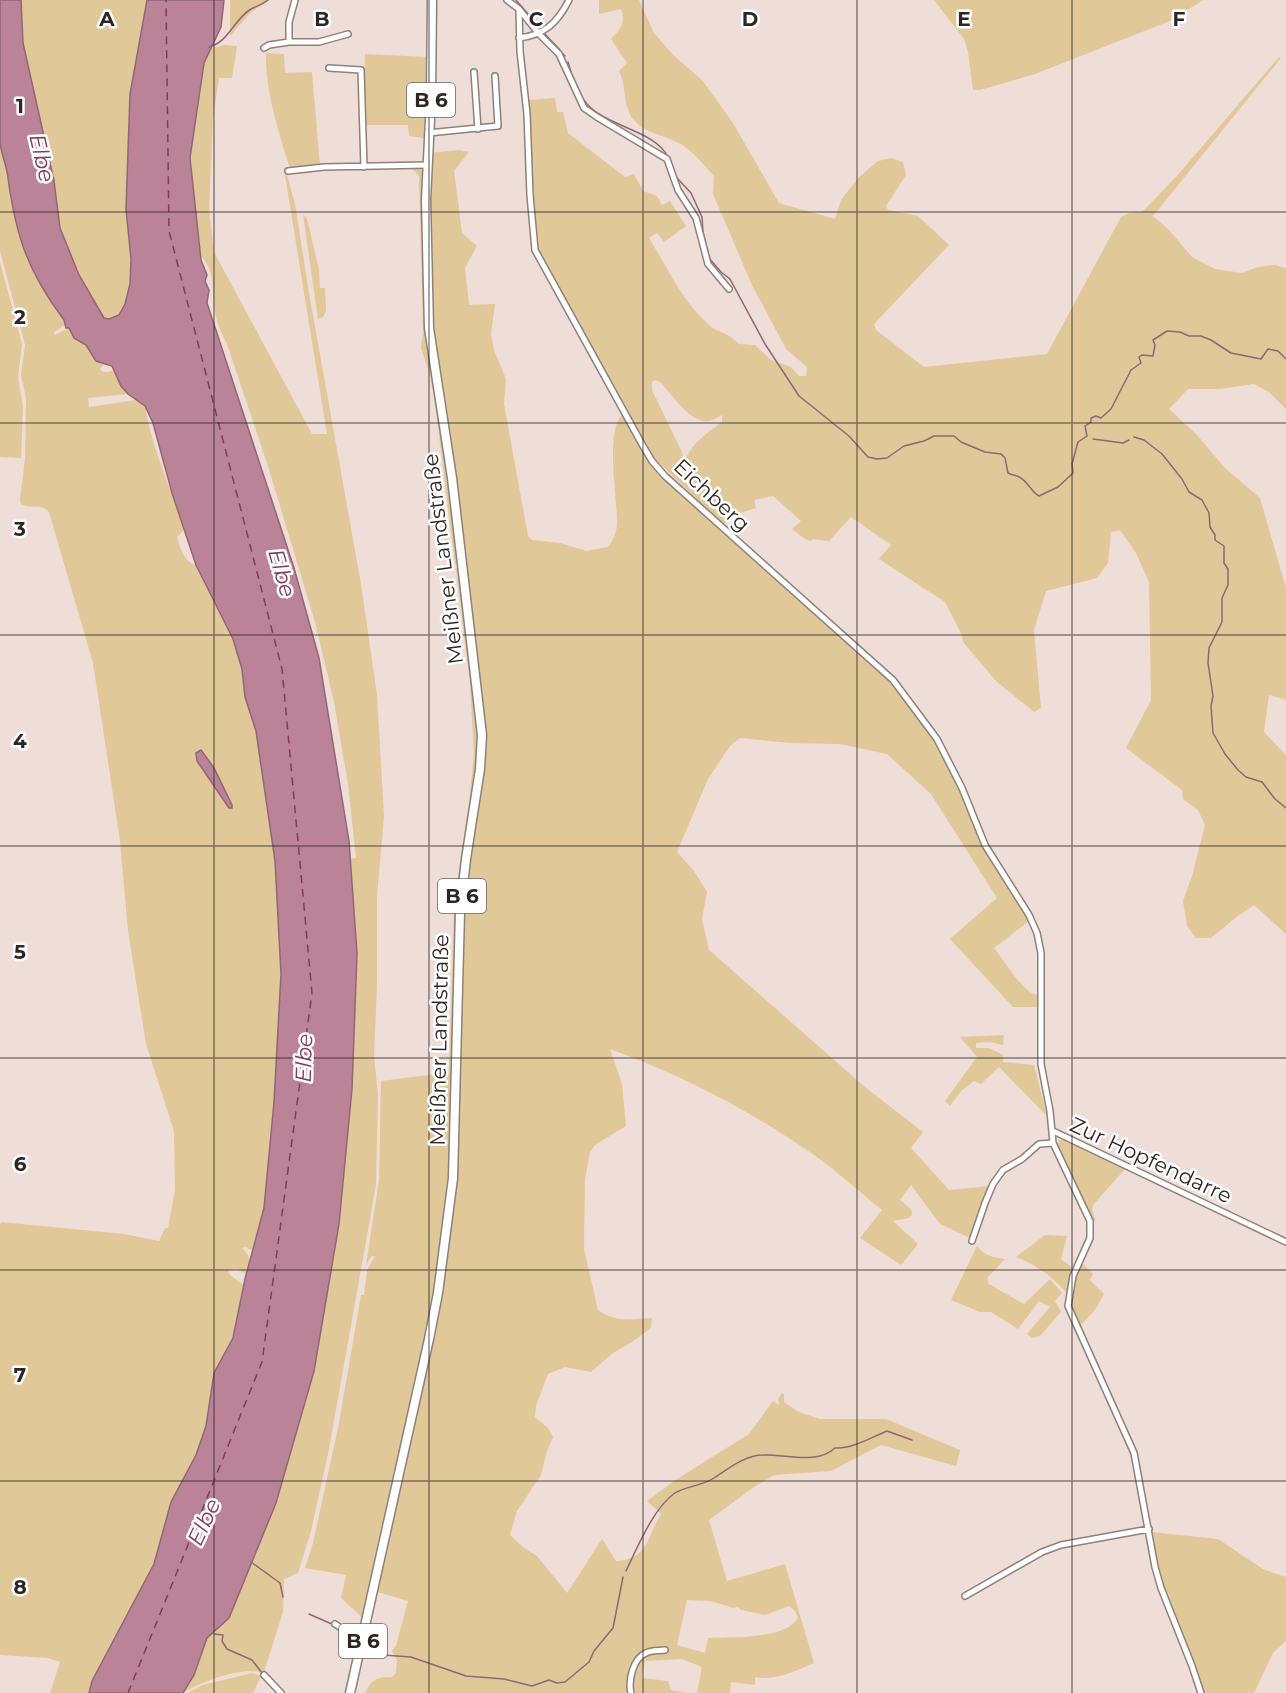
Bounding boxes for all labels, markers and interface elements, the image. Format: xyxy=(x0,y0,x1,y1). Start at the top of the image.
text: A xyxy=(98,7,115,31)
text: B xyxy=(314,7,330,31)
text: C xyxy=(529,7,544,31)
text: D xyxy=(742,7,758,31)
text: E xyxy=(957,7,971,31)
text: F xyxy=(1173,7,1186,31)
road number: B 6 xyxy=(407,83,455,117)
text: 1 xyxy=(16,94,24,118)
water label: Elbe xyxy=(23,131,61,185)
text: 2 xyxy=(14,305,26,329)
street label: Meißner Landstraße xyxy=(418,452,468,666)
street label: Eichberg xyxy=(669,453,755,537)
text: 3 xyxy=(13,517,26,541)
water label: Elbe xyxy=(262,546,302,600)
text: 4 xyxy=(13,729,27,753)
road number: B 6 xyxy=(438,879,486,913)
street label: Meißner Landstraße xyxy=(425,934,453,1146)
text: 5 xyxy=(14,940,26,964)
water label: Elbe xyxy=(290,1033,318,1083)
street label: Zur Hopfendarre xyxy=(1066,1112,1236,1208)
text: 6 xyxy=(14,1152,27,1176)
text: 7 xyxy=(14,1363,26,1387)
water label: Elbe xyxy=(181,1494,227,1550)
text: 8 xyxy=(13,1575,27,1599)
road number: B 6 xyxy=(339,1624,387,1658)

